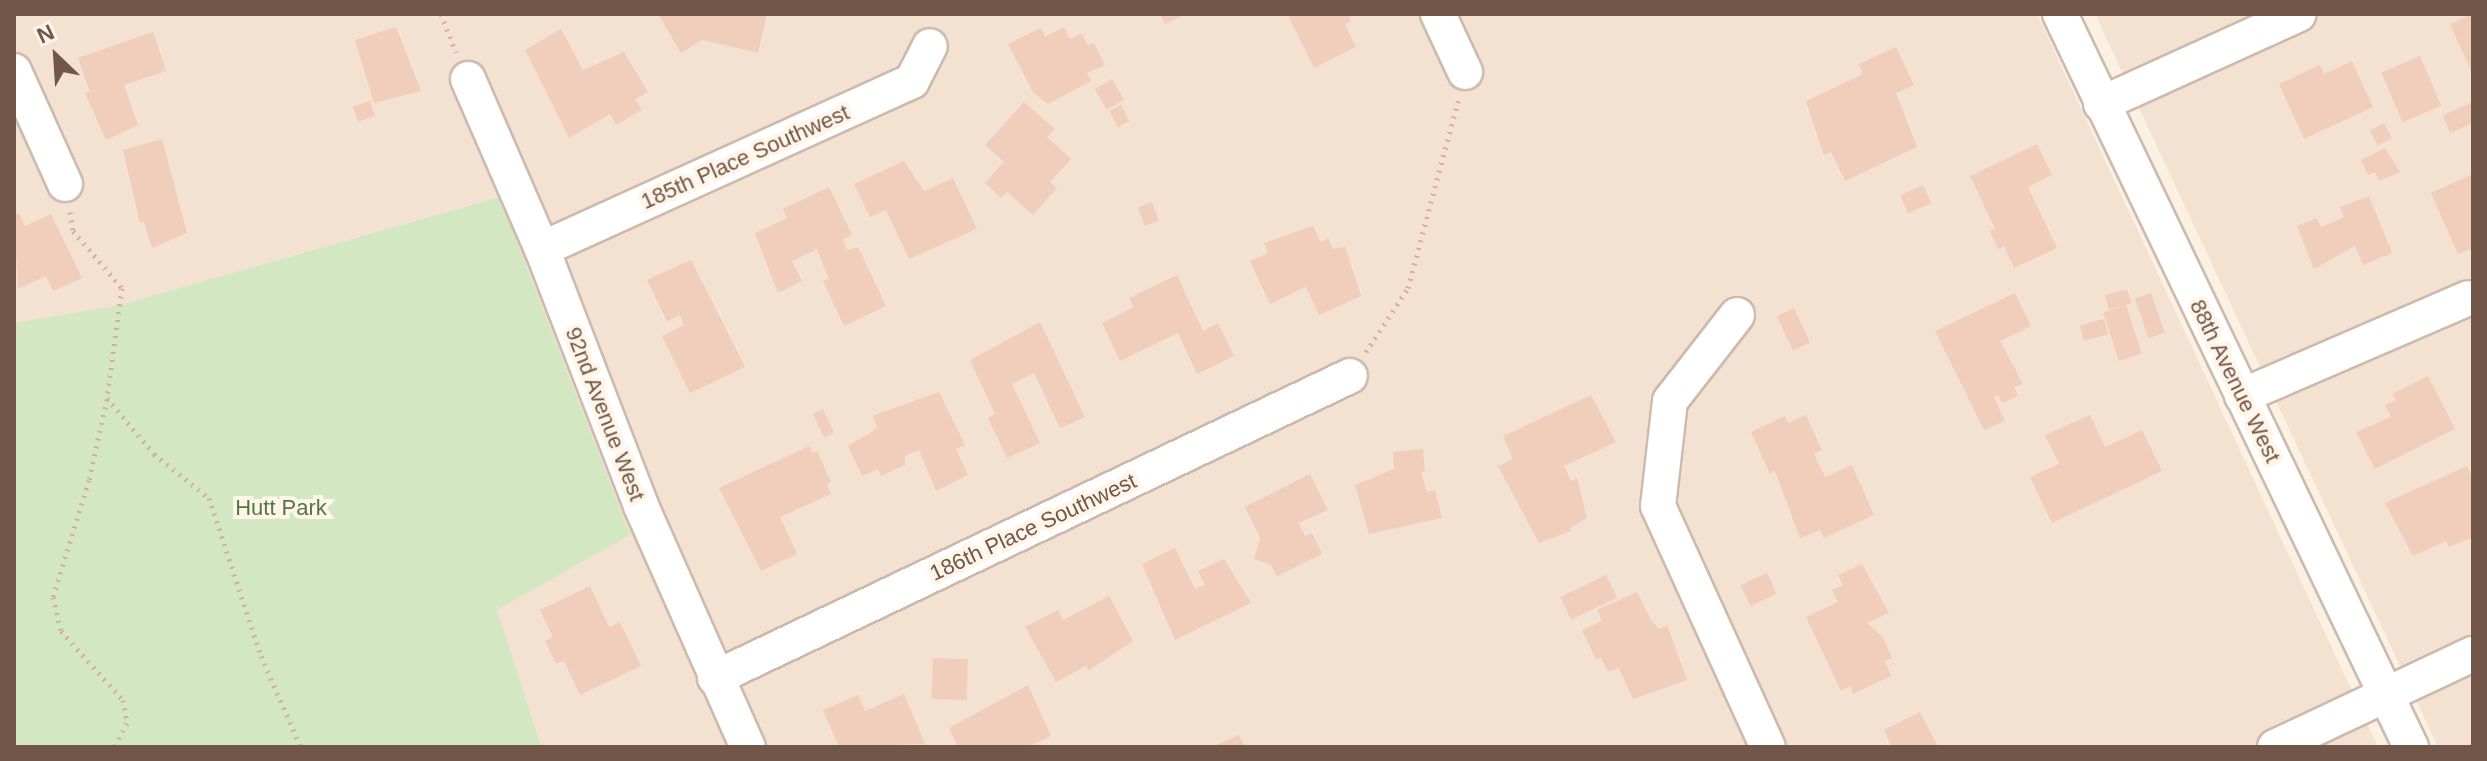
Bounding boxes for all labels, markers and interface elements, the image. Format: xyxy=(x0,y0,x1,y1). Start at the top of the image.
north arrow xyxy=(16,16,96,96)
text: N xyxy=(33,19,58,48)
street label: 185th Place Southwest xyxy=(637,99,853,215)
street label: 88th Avenue West xyxy=(2184,295,2286,467)
street label: 92nd Avenue West xyxy=(560,323,650,505)
street label: 186th Place Southwest xyxy=(925,467,1141,587)
park label: Hutt Park xyxy=(235,495,327,521)

